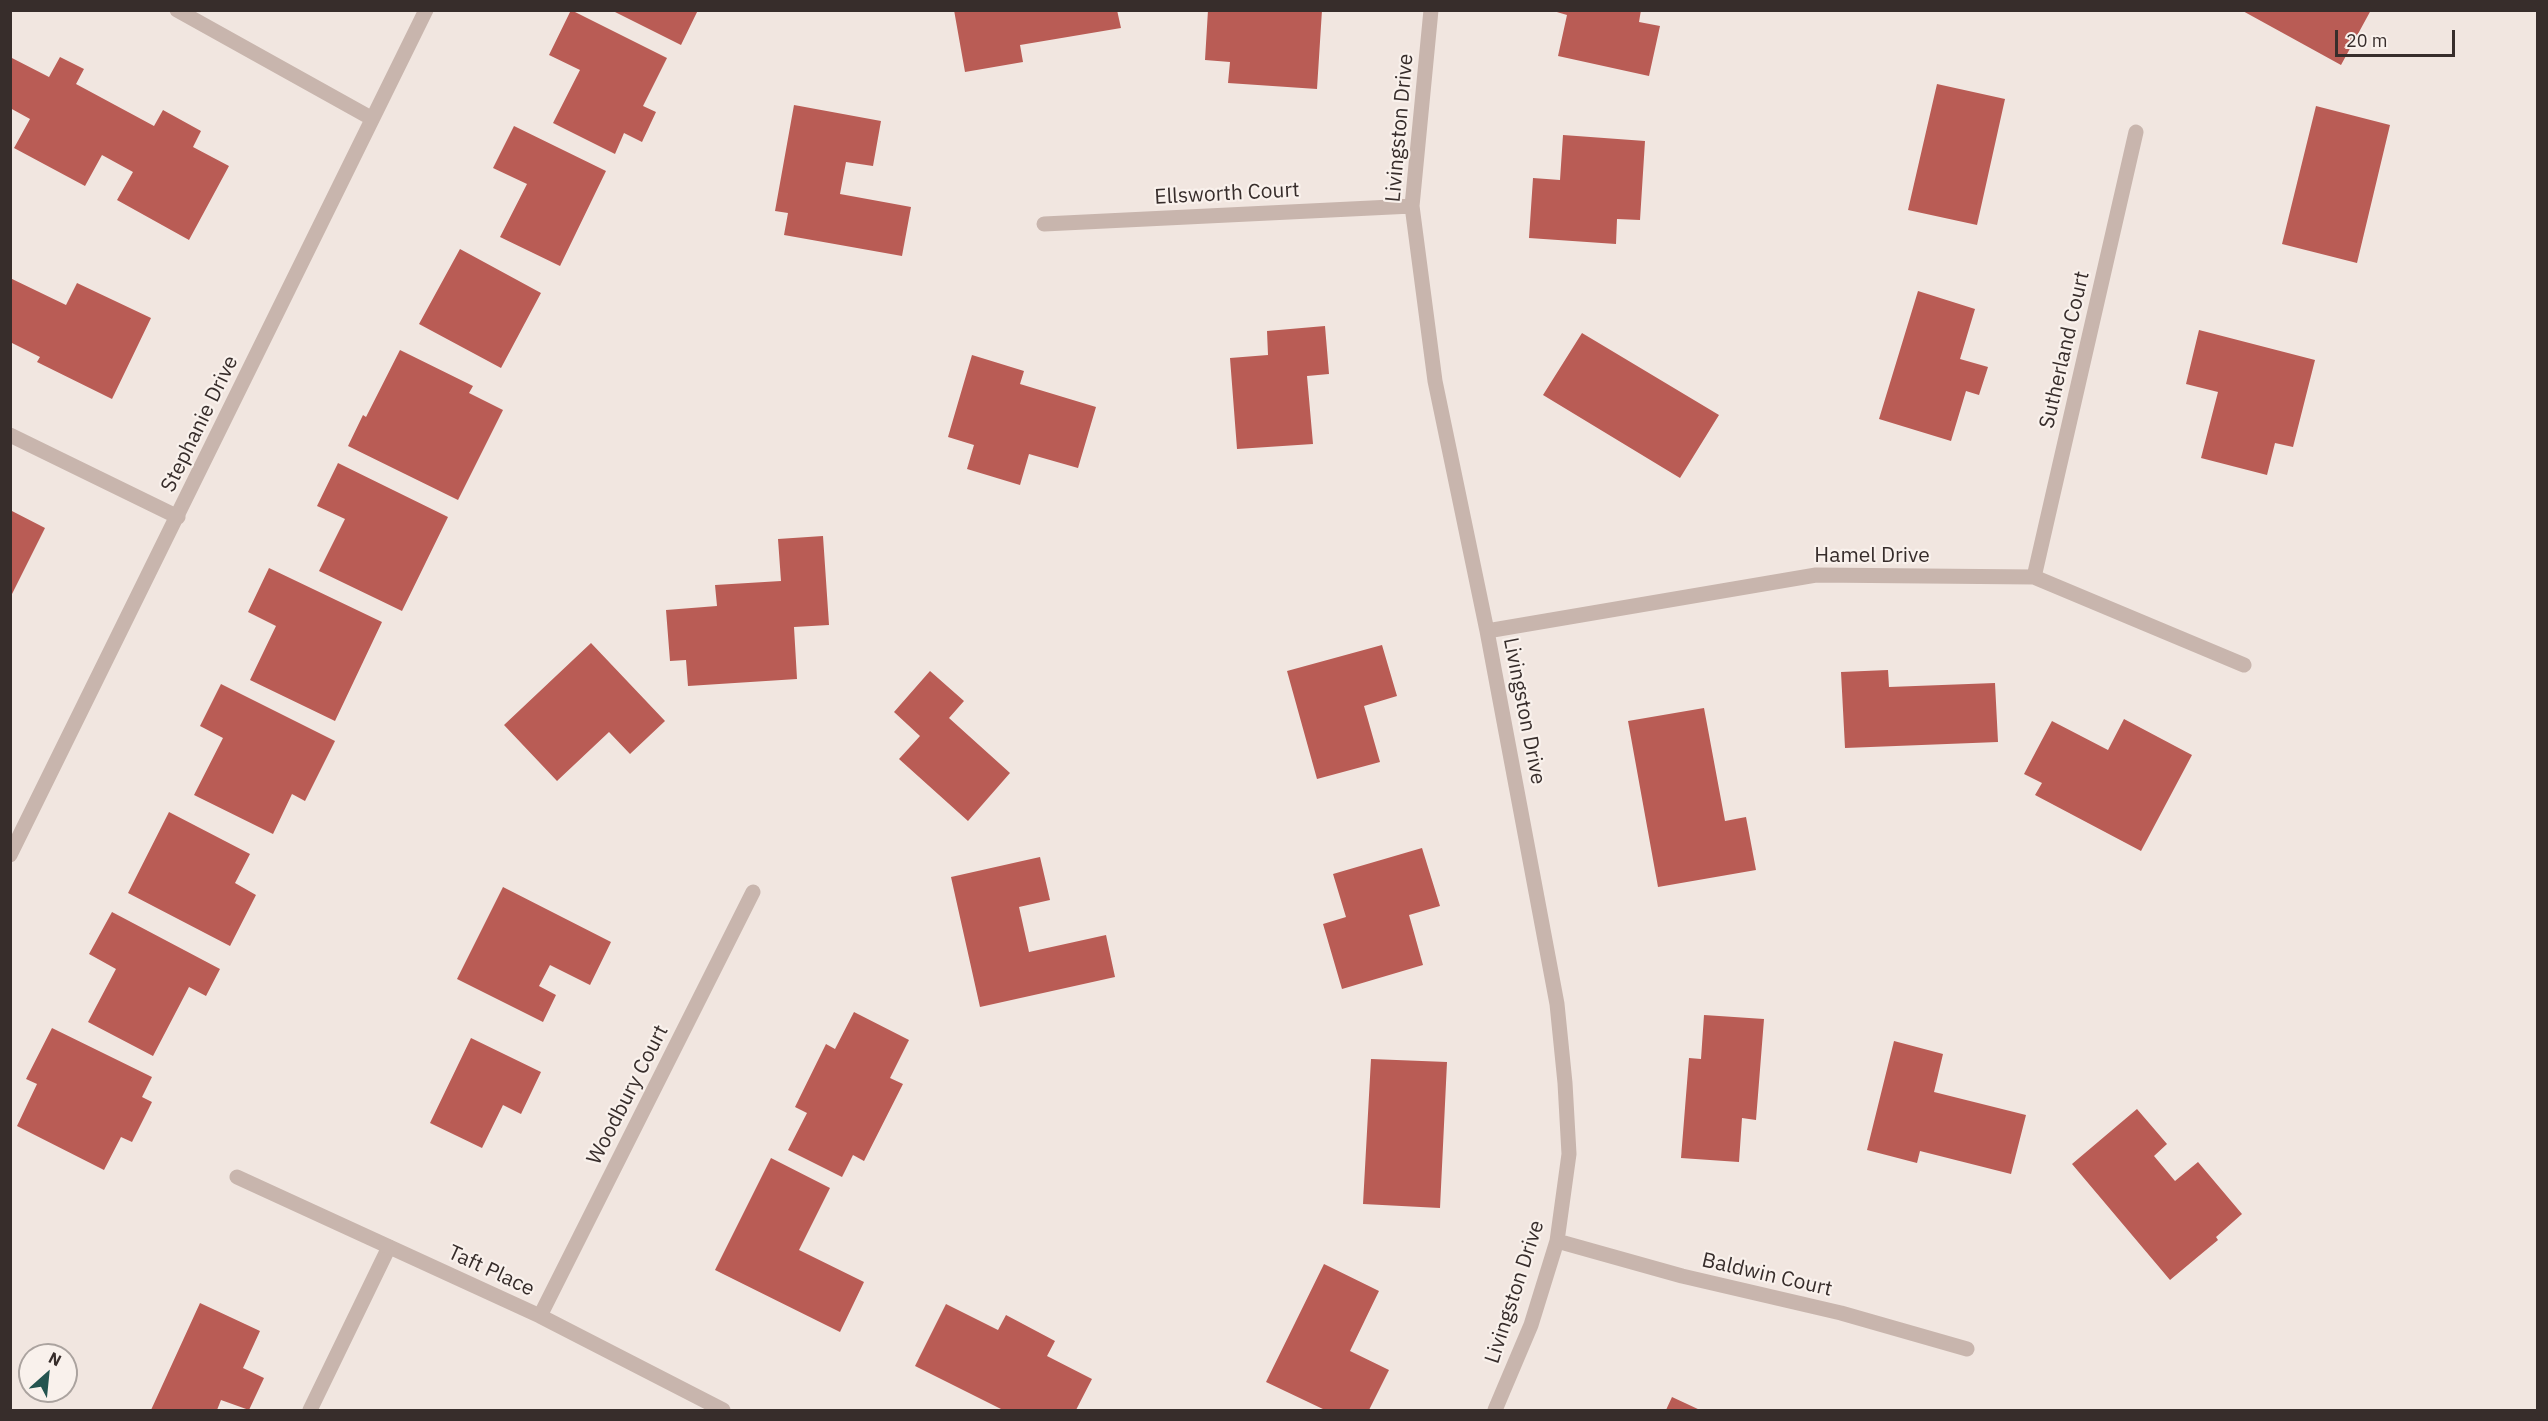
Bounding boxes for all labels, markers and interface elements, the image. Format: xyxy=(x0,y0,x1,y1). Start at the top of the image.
scale bar xyxy=(2338,18,2458,56)
text: 20 m xyxy=(2346,29,2388,52)
street label: Livingston Drive xyxy=(1381,53,1419,203)
street label: Ellsworth Court xyxy=(1154,178,1300,210)
street label: Sutherland Court xyxy=(2035,269,2095,431)
street label: Stephanie Drive xyxy=(156,352,244,496)
street label: Hamel Drive xyxy=(1814,543,1930,569)
street label: Livingston Drive xyxy=(1497,635,1551,787)
street label: Woodbury Court xyxy=(582,1021,674,1169)
street label: Livingston Drive xyxy=(1480,1217,1550,1367)
street label: Taft Place xyxy=(444,1240,538,1302)
street label: Baldwin Court xyxy=(1699,1248,1835,1302)
north arrow xyxy=(18,1343,78,1403)
text: N xyxy=(46,1347,65,1370)

